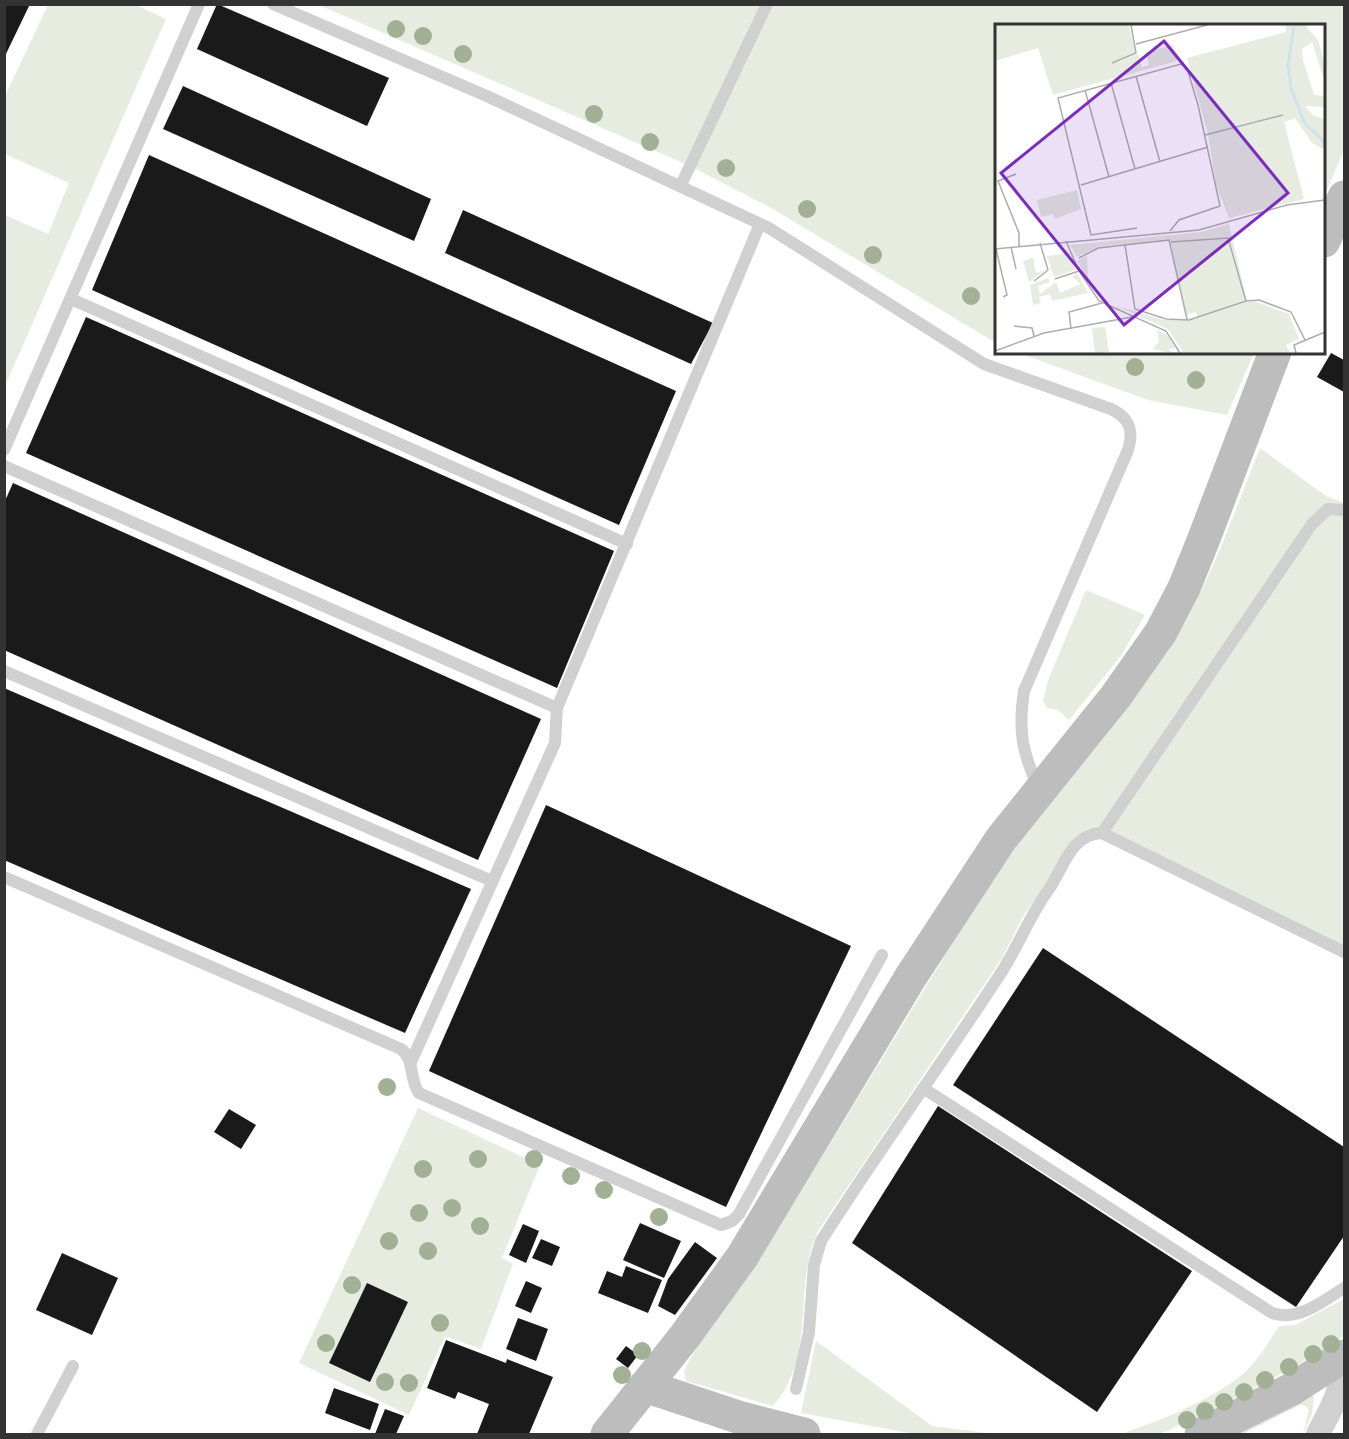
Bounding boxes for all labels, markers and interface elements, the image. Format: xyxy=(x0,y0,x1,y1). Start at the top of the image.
inset map xyxy=(995,24,1325,354)

